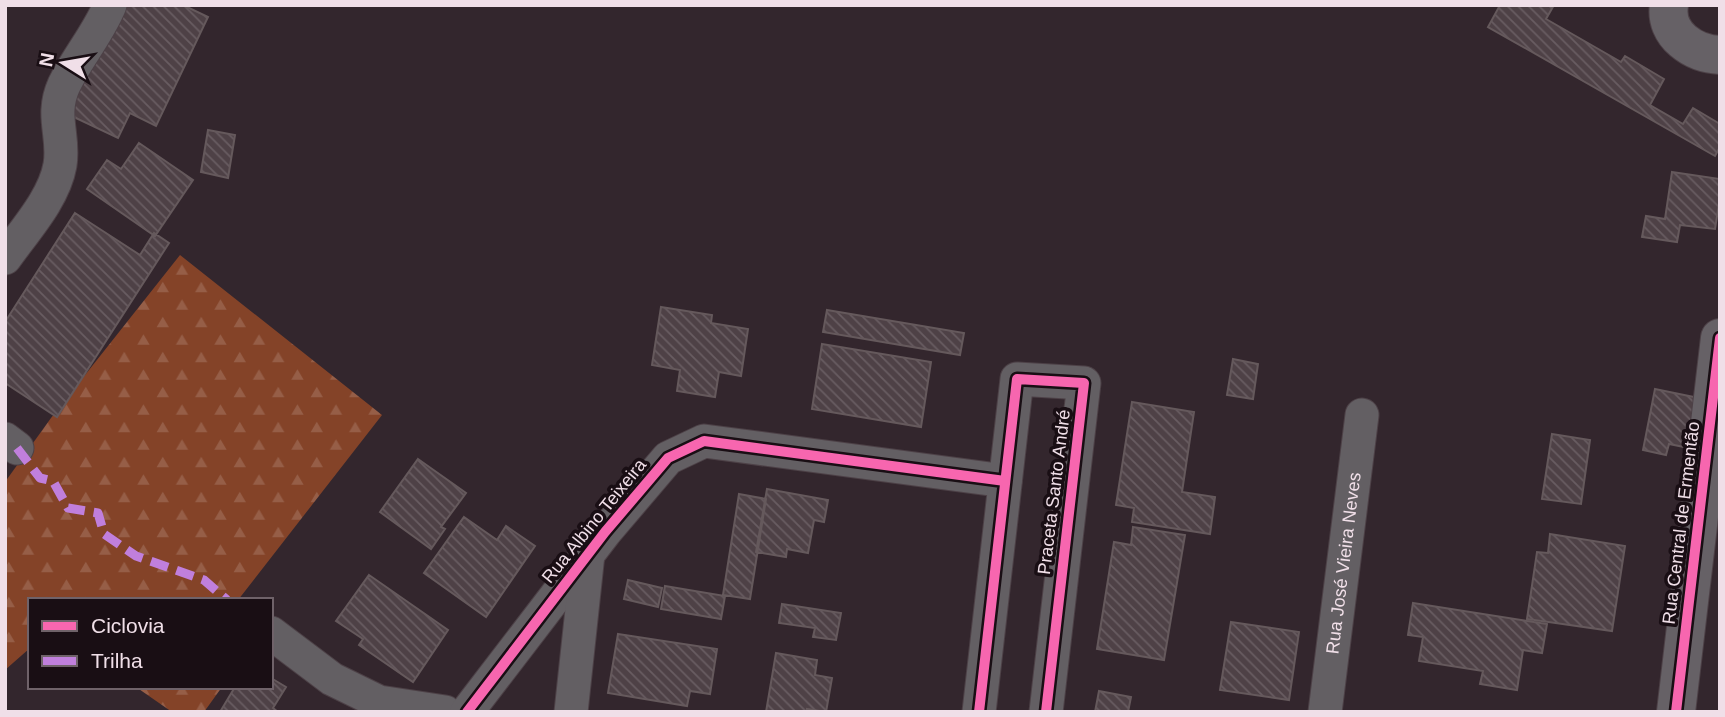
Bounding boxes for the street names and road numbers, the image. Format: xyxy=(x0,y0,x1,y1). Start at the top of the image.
street label: Praceta Santo André xyxy=(1034,408,1074,576)
street label: Rua Central de Ermentão xyxy=(1659,420,1703,626)
street label: Rua Albino Teixeira xyxy=(538,454,651,587)
street label: Rua José Vieira Neves xyxy=(1322,471,1365,655)

